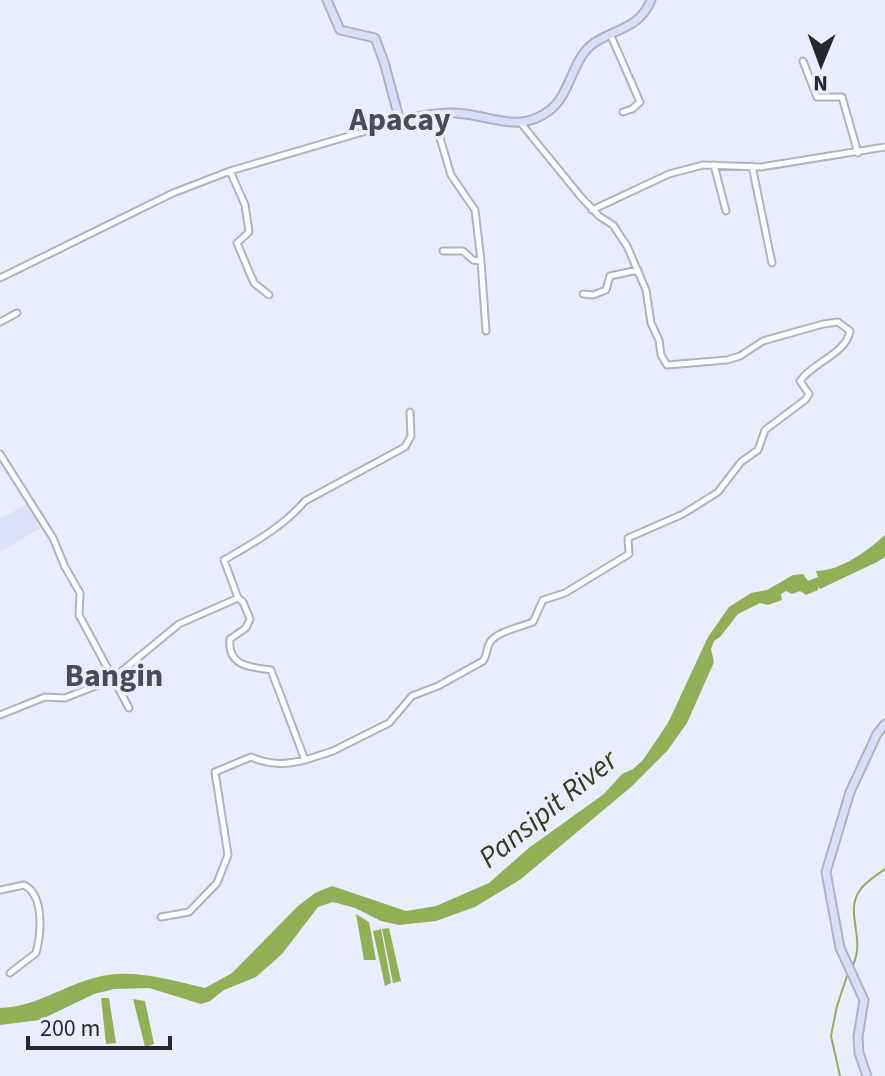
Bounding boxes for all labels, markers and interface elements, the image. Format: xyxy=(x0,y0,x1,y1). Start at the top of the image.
north arrow xyxy=(781,24,861,104)
text: N xyxy=(813,67,828,99)
district label: Apacay xyxy=(348,97,451,143)
district label: Bangin xyxy=(65,653,163,699)
water label: Pansipit River xyxy=(469,738,628,878)
scale bar xyxy=(28,1000,170,1050)
text: 200 m xyxy=(40,1011,100,1046)

